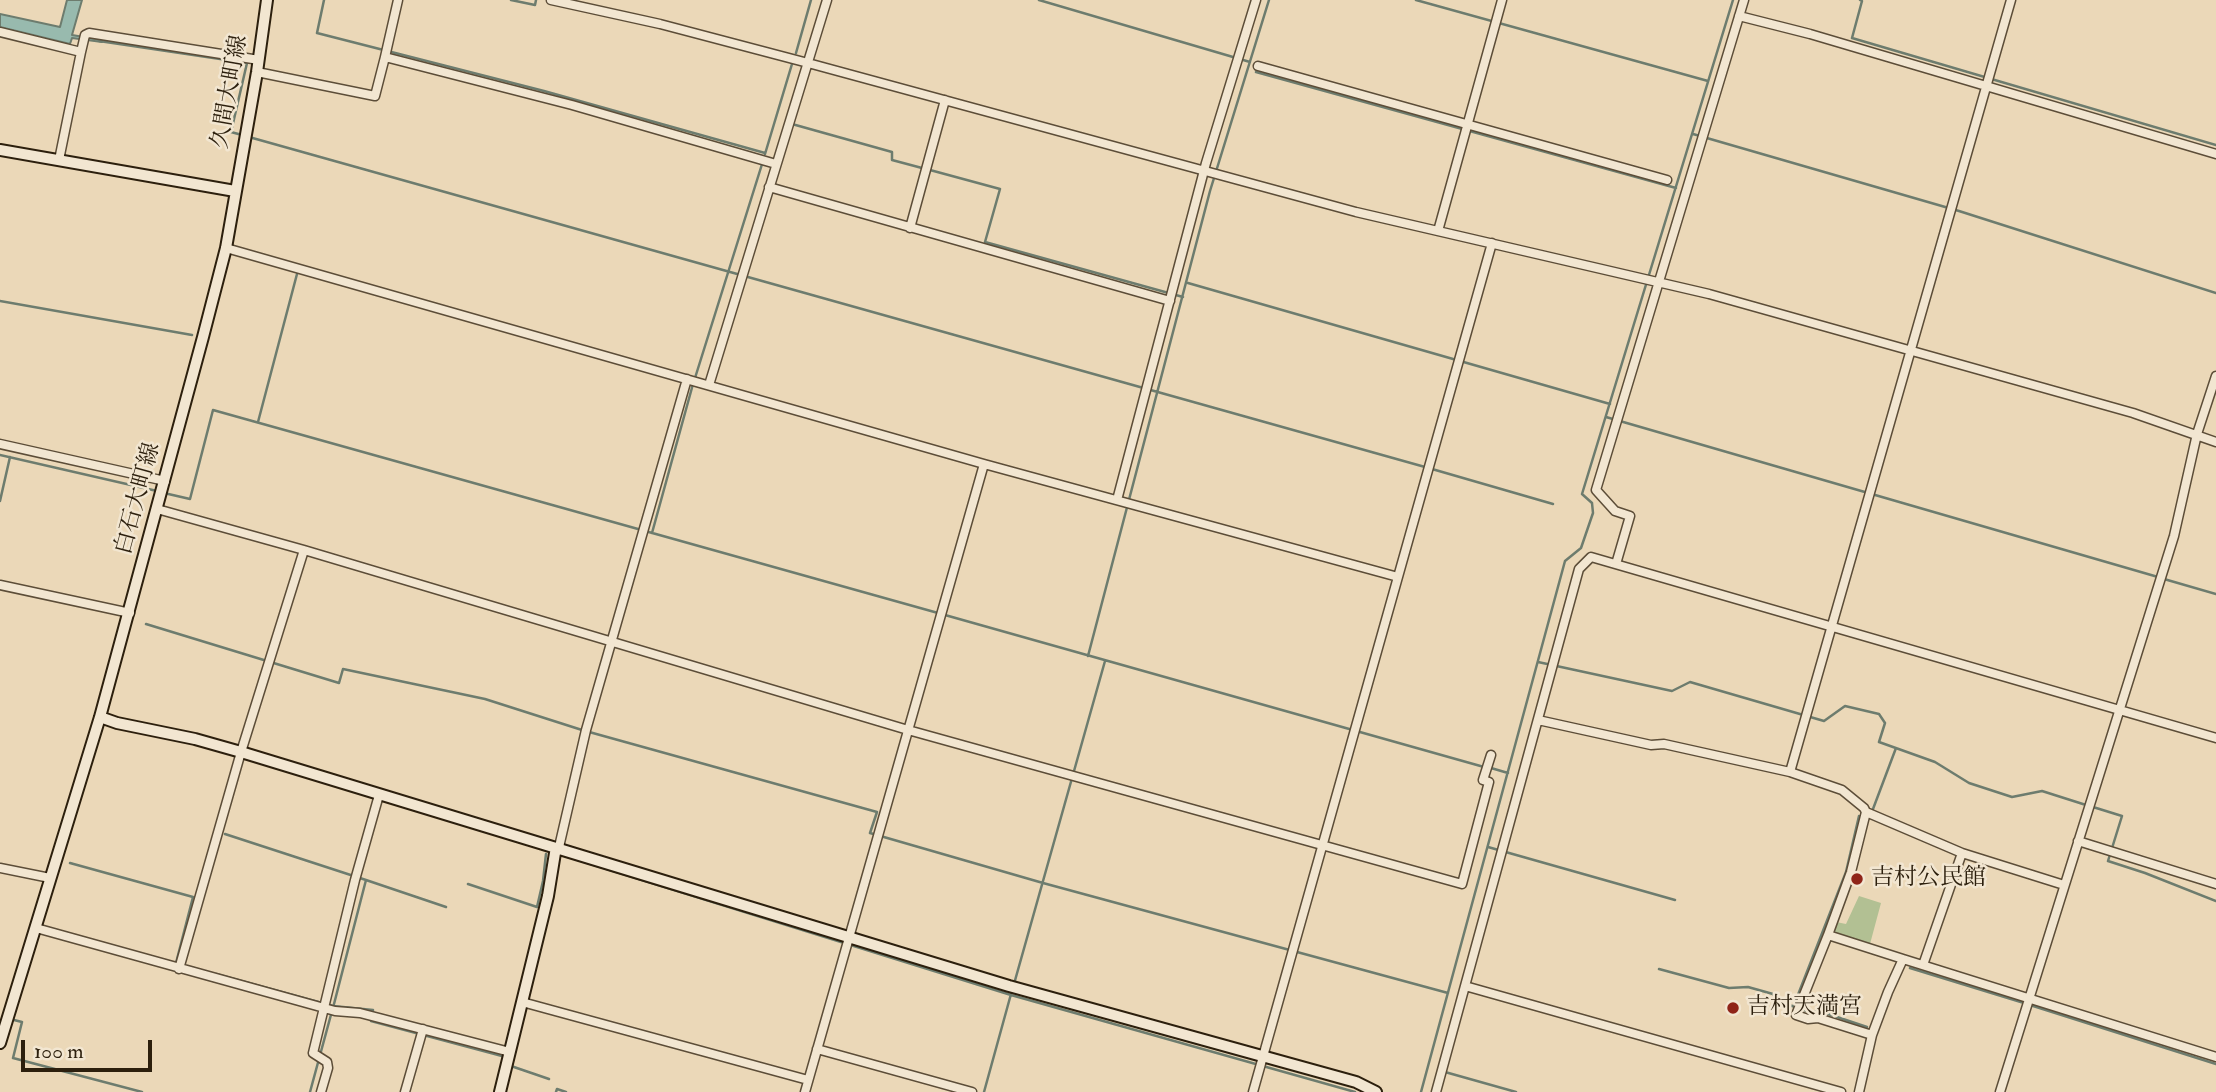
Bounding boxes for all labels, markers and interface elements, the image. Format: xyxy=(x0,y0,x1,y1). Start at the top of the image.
street label: 久間大町線 xyxy=(207,33,255,151)
street label: 白石大町線 xyxy=(111,440,167,558)
place label: 吉村公民館 xyxy=(1871,865,1986,893)
marker: 吉村公民館 xyxy=(1849,871,1865,887)
place label: 吉村天満宮 xyxy=(1747,994,1862,1022)
marker: 吉村天満宮 xyxy=(1725,1000,1741,1016)
scale bar xyxy=(24,1026,156,1070)
text: 100 m xyxy=(34,1038,84,1065)

